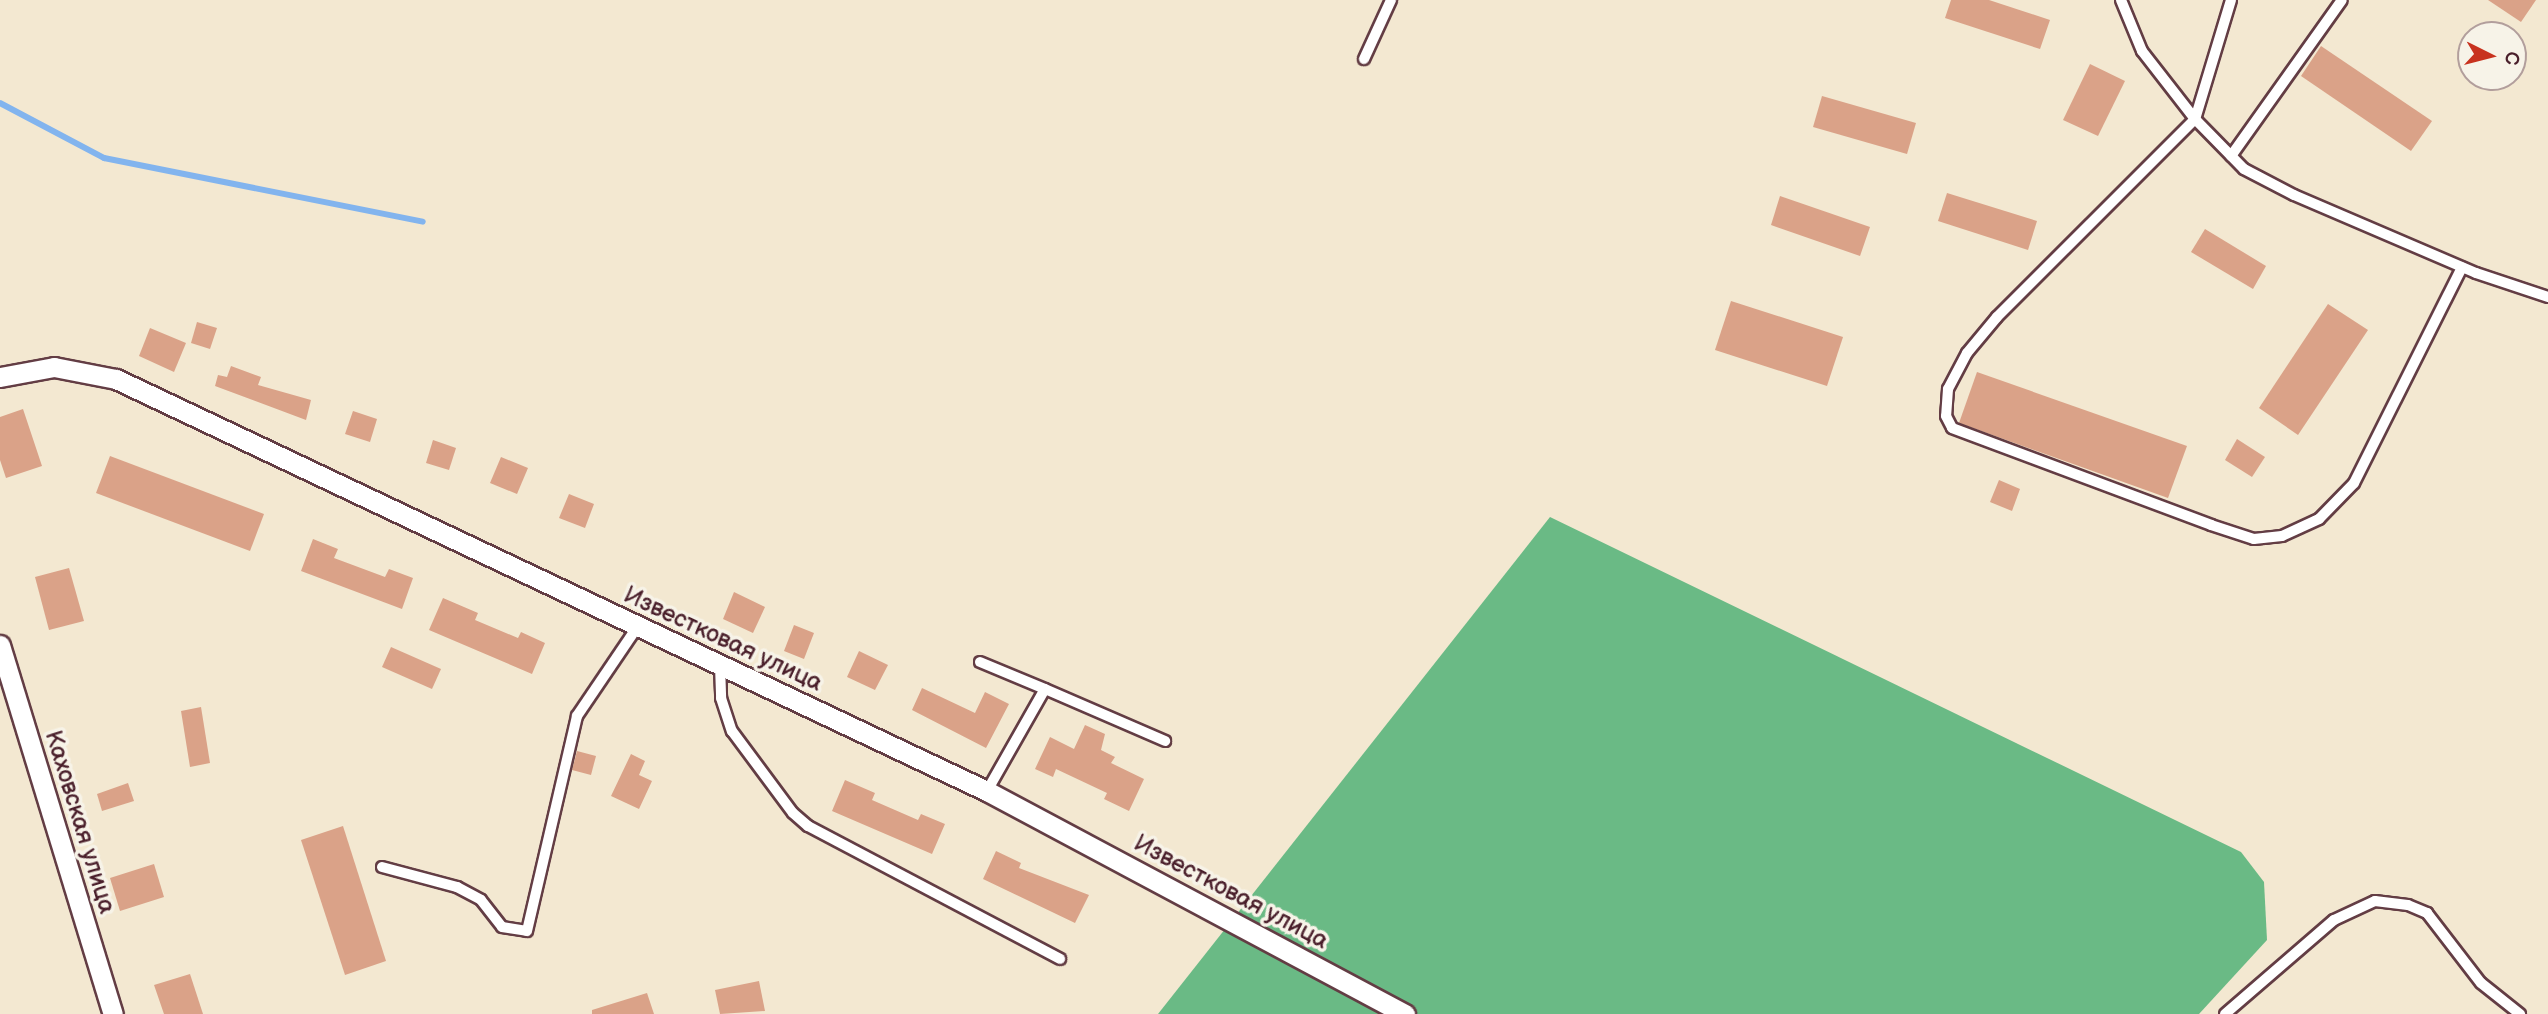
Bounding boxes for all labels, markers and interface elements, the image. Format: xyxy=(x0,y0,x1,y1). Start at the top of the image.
north arrow xyxy=(2457,21,2527,91)
text: С xyxy=(2499,50,2524,66)
street label: Известковая улица xyxy=(619,580,827,698)
street label: Каховская улица xyxy=(38,727,122,917)
street label: Известковая улица xyxy=(1129,829,1333,955)

